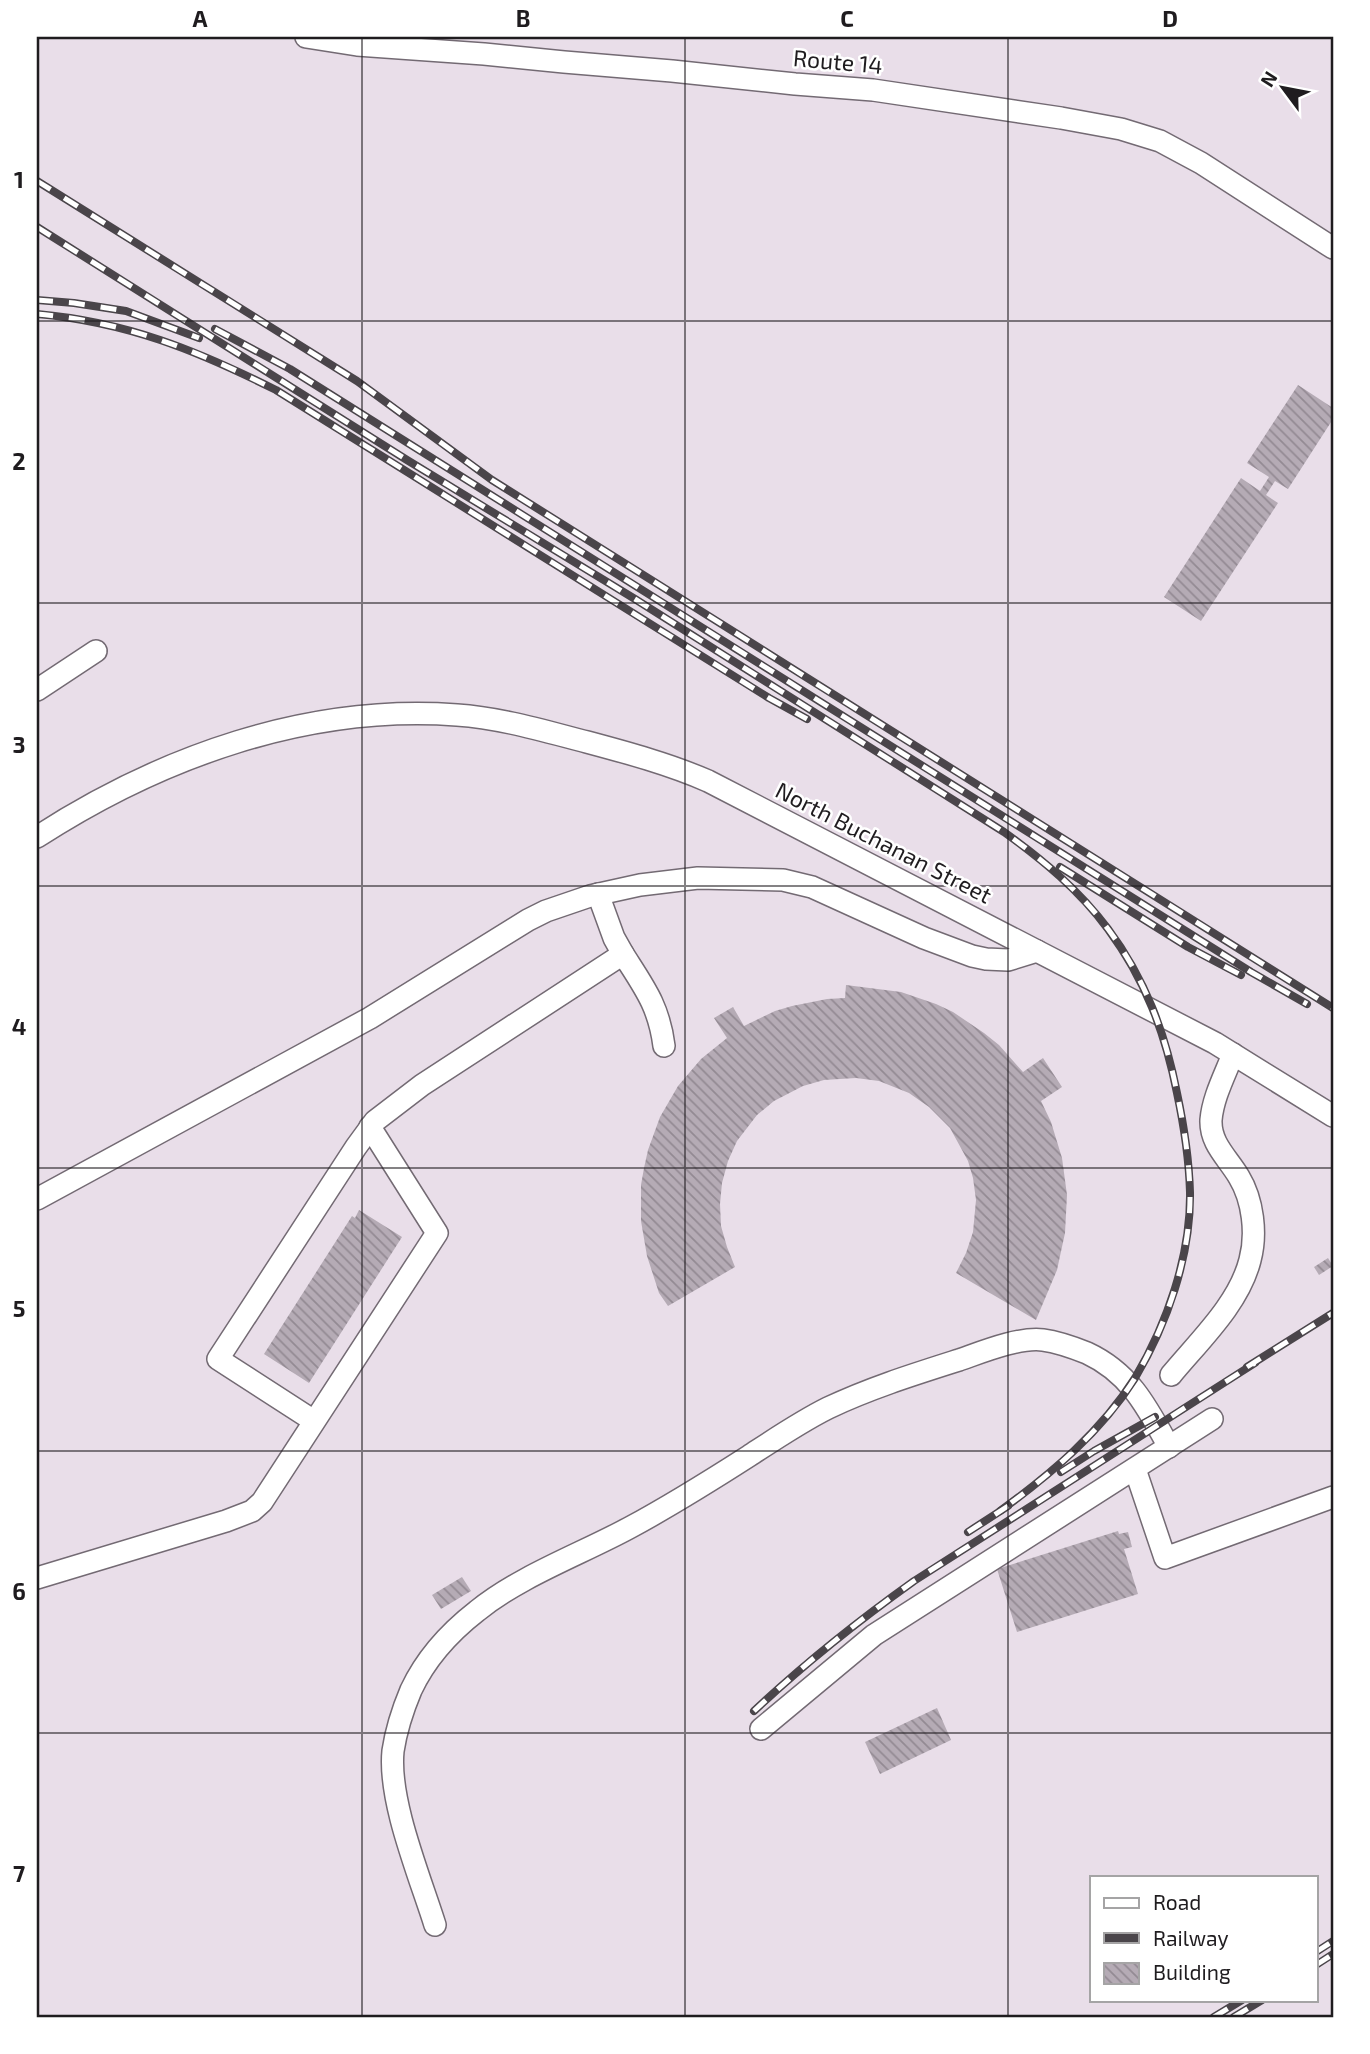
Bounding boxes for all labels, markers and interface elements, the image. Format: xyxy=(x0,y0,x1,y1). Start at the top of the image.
text: A xyxy=(192,4,208,32)
text: B xyxy=(516,4,530,32)
text: C xyxy=(840,4,854,32)
text: D xyxy=(1162,4,1178,32)
street label: Route 14 xyxy=(792,43,884,79)
north arrow xyxy=(1248,52,1318,122)
text: N xyxy=(1255,67,1282,91)
text: 1 xyxy=(14,165,24,193)
text: 2 xyxy=(12,447,26,475)
text: 3 xyxy=(12,730,26,758)
street label: North Buchanan Street xyxy=(771,775,997,909)
text: 4 xyxy=(12,1012,26,1040)
text: 5 xyxy=(13,1294,25,1322)
text: 6 xyxy=(12,1577,26,1605)
text: 7 xyxy=(13,1859,25,1887)
legend xyxy=(1090,1876,1318,2002)
text: Road xyxy=(1153,1889,1201,1914)
text: Railway xyxy=(1153,1925,1229,1950)
text: Building xyxy=(1153,1959,1231,1984)

